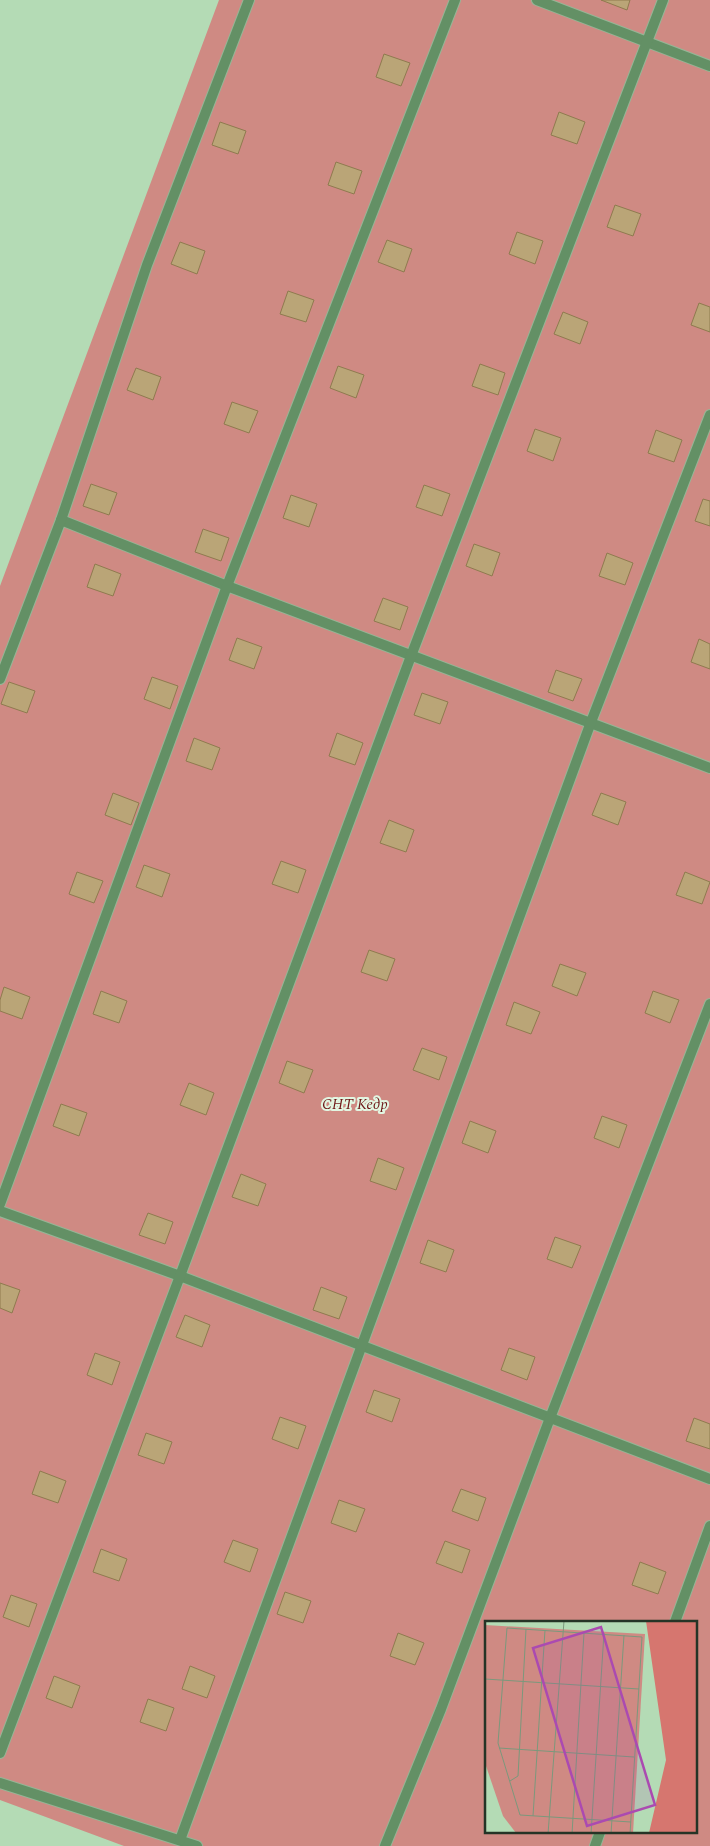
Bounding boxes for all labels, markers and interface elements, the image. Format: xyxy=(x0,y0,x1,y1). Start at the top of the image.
park label: СНТ Кедр xyxy=(322,1093,388,1116)
inset map xyxy=(485,1621,698,1834)

